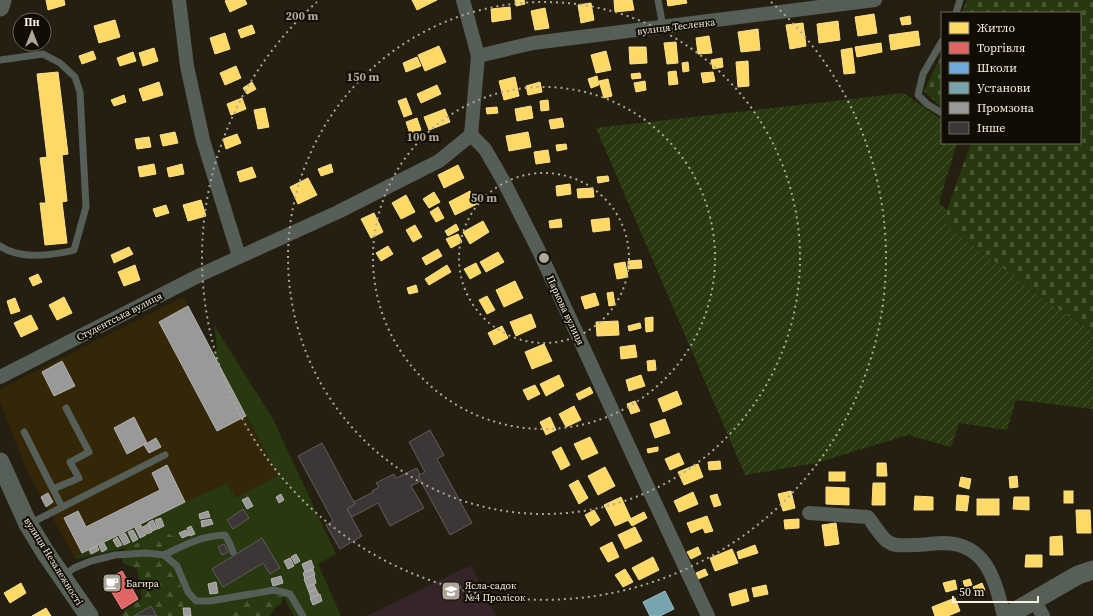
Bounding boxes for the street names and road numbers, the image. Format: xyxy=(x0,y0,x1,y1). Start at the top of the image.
street label: вулиця Тесленка xyxy=(636,15,717,38)
street label: Паркова вулиця xyxy=(544,273,587,347)
street label: Студентська вулиця xyxy=(74,289,164,344)
street label: вулиця Незалежності xyxy=(21,515,86,608)

